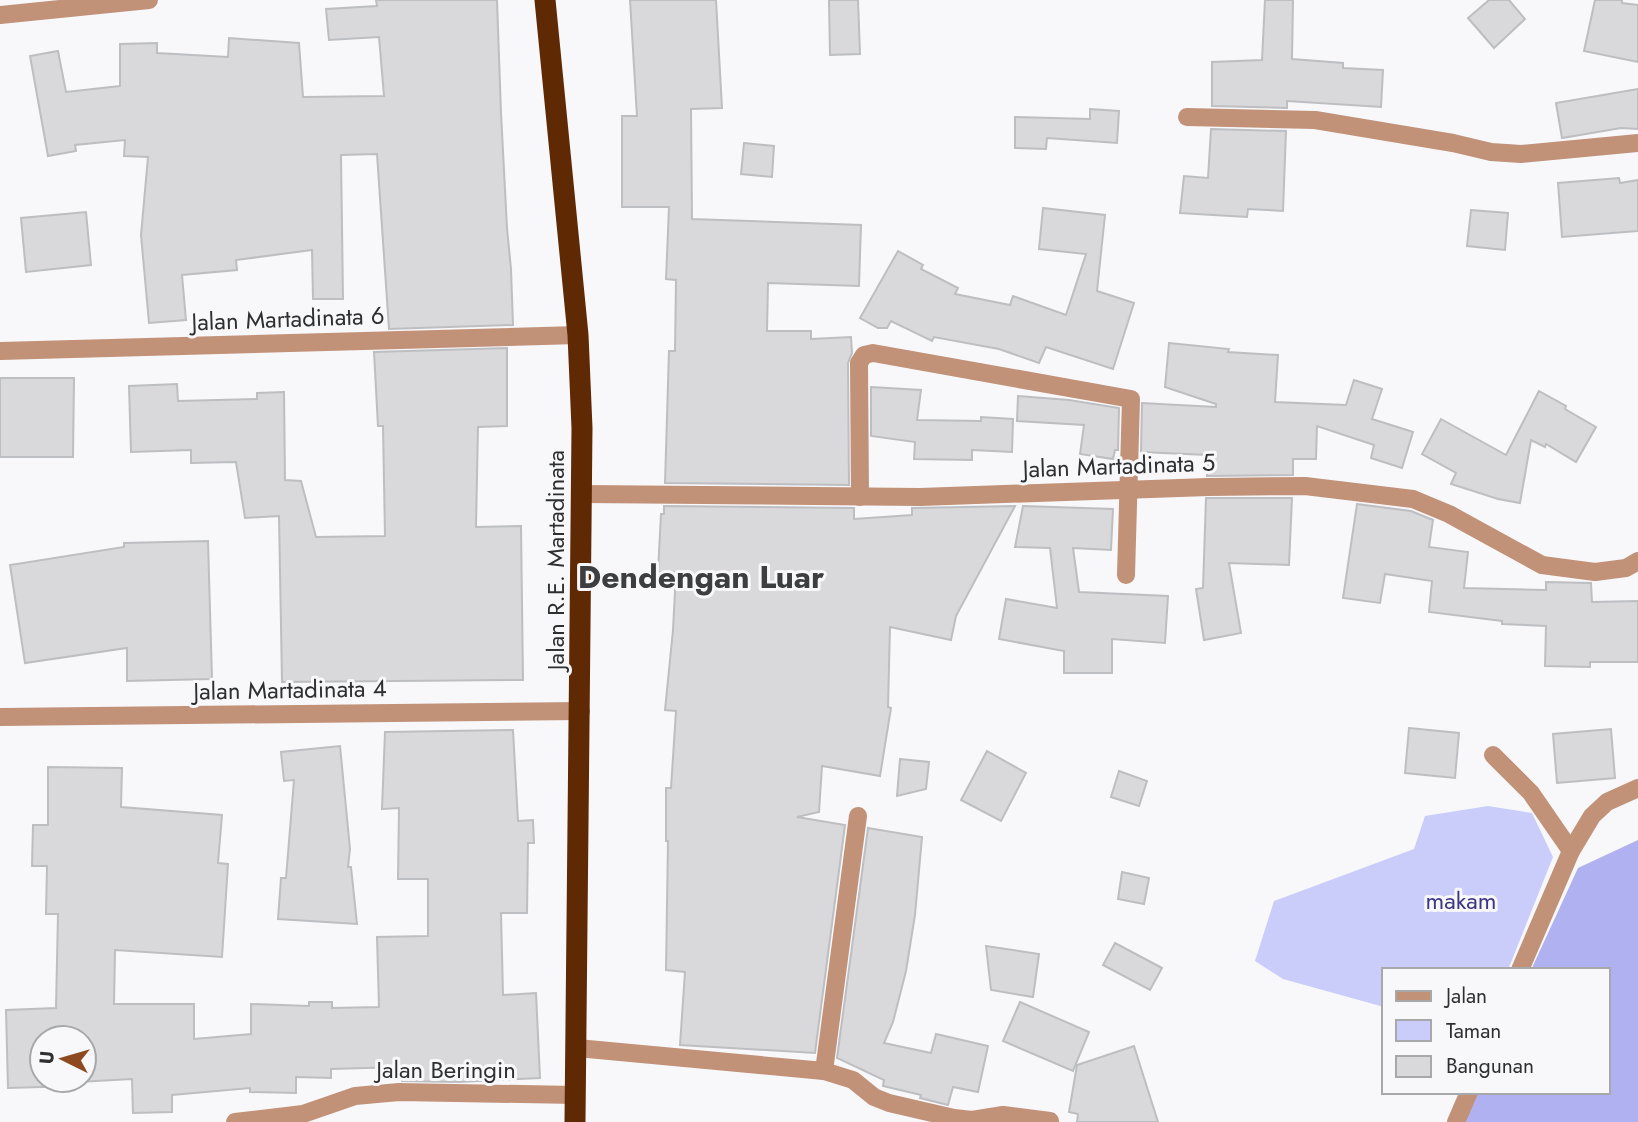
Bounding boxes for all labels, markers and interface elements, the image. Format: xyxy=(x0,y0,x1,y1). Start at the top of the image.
street label: Jalan Martadinata 6 xyxy=(188,298,385,339)
street label: Jalan Martadinata 5 xyxy=(1019,445,1216,486)
street label: Jalan R.E. Martadinata xyxy=(538,450,573,673)
district label: Dendengan Luar xyxy=(578,554,824,600)
street label: Jalan Martadinata 4 xyxy=(190,670,387,709)
park label: makam xyxy=(1425,883,1497,918)
legend xyxy=(1382,968,1610,1094)
text: Jalan xyxy=(1443,981,1487,1011)
text: Taman xyxy=(1446,1016,1501,1046)
north arrow xyxy=(28,1024,98,1094)
text: U xyxy=(33,1050,61,1065)
text: Bangunan xyxy=(1446,1051,1534,1081)
street label: Jalan Beringin xyxy=(373,1052,516,1087)

